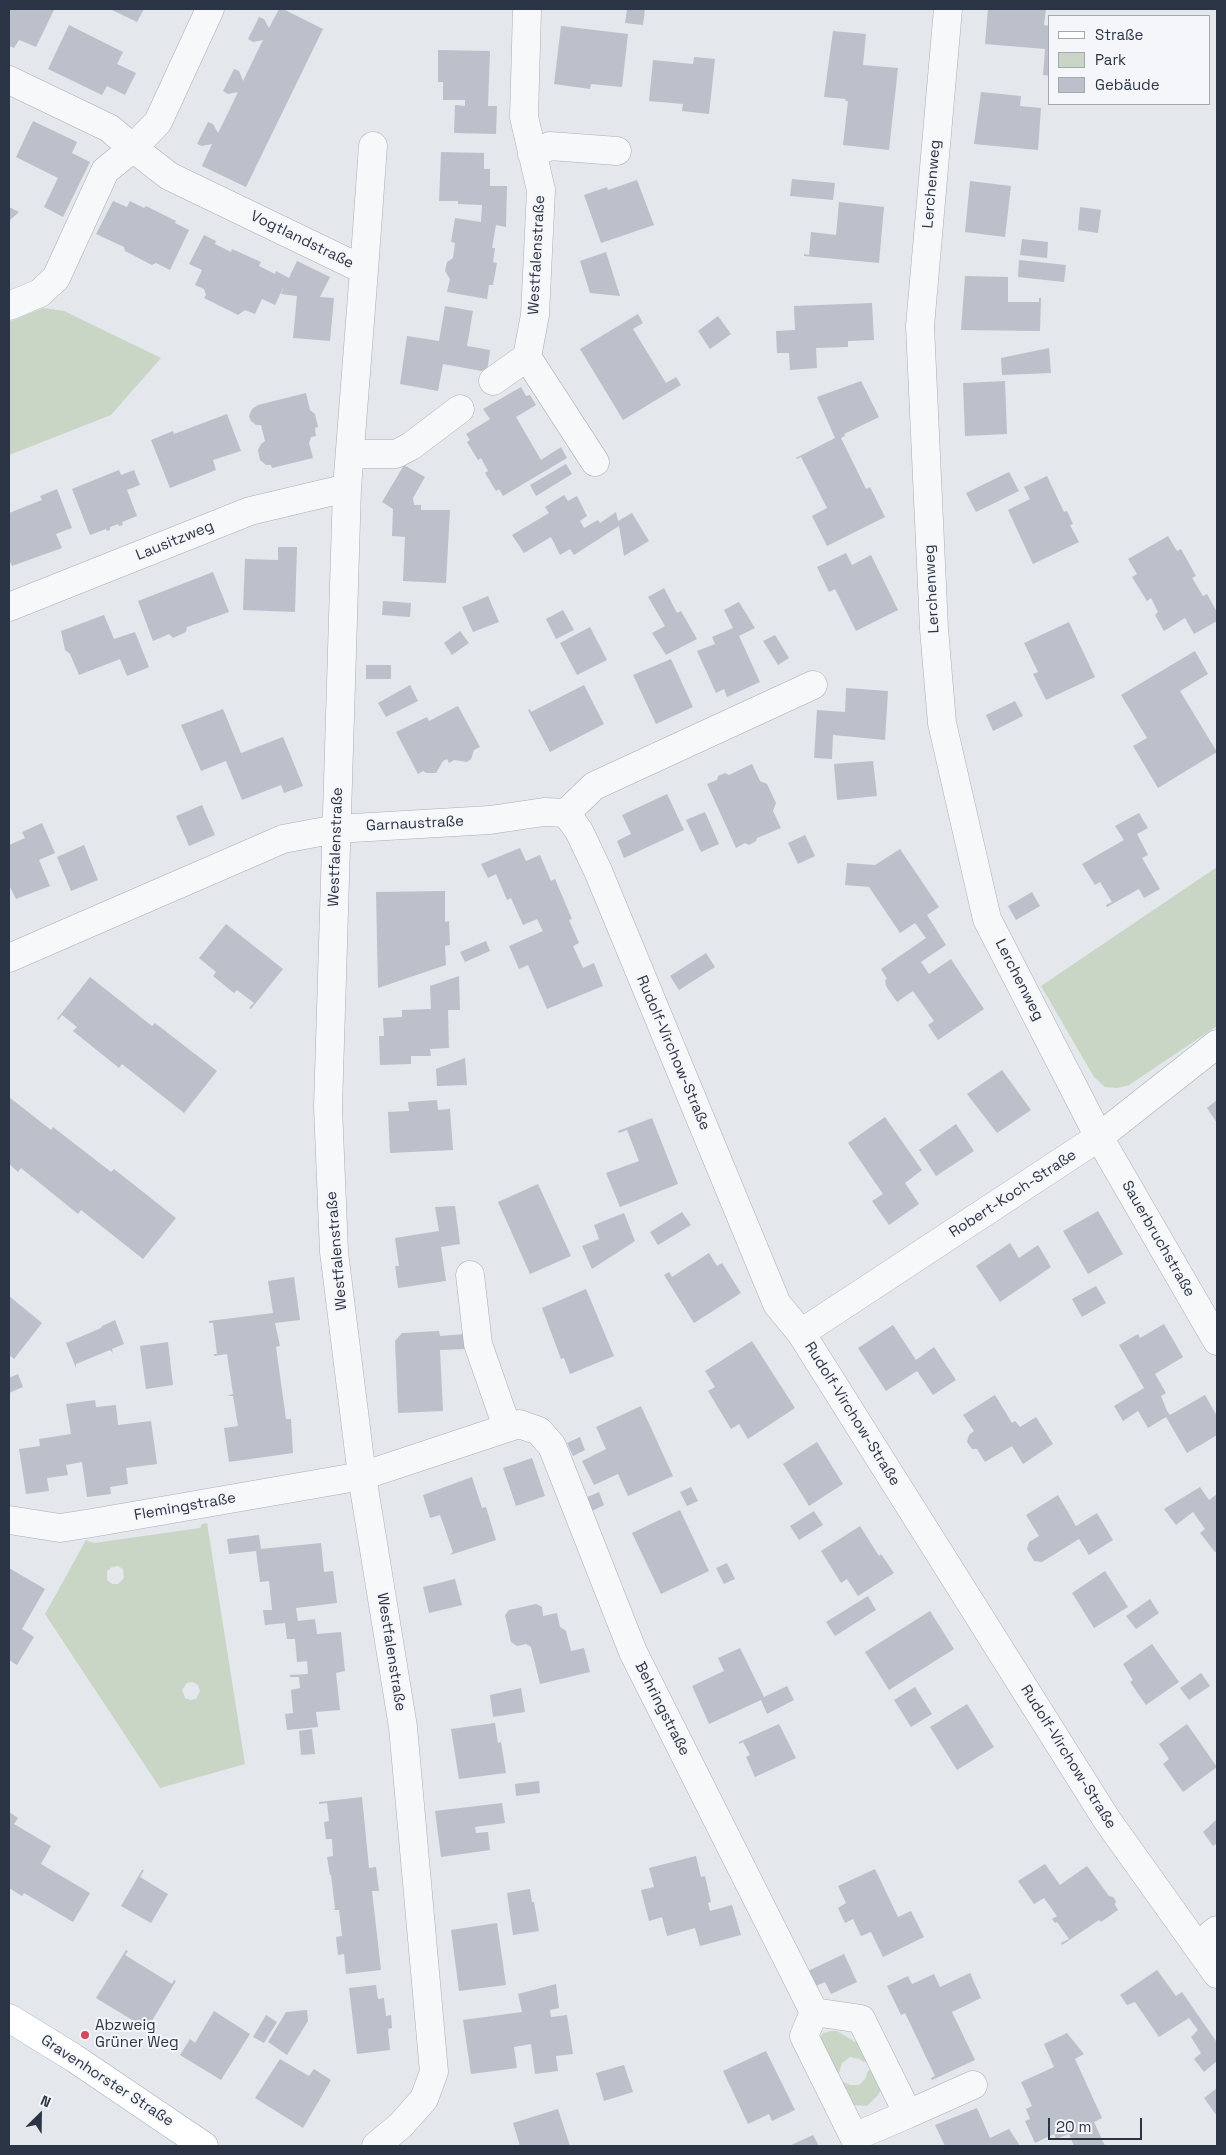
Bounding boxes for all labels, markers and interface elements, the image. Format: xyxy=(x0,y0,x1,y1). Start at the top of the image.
legend xyxy=(1048,15,1211,105)
text: Straße xyxy=(1095,25,1143,44)
text: Park xyxy=(1095,50,1126,69)
text: Gebäude xyxy=(1095,75,1160,94)
street label: Lerchenweg xyxy=(919,139,945,229)
street label: Westfalenstraße xyxy=(525,195,549,315)
street label: Vogtlandstraße xyxy=(247,207,357,273)
street label: Lausitzweg xyxy=(133,517,217,565)
street label: Lerchenweg xyxy=(921,544,943,634)
street label: Westfalenstraße xyxy=(325,787,347,907)
street label: Garnaustraße xyxy=(366,812,464,836)
street label: Lerchenweg xyxy=(991,936,1047,1024)
street label: Rudolf-Virchow-Straße xyxy=(632,973,714,1133)
street label: Robert-Koch-Straße xyxy=(946,1146,1080,1242)
street label: Sauerbruchstraße xyxy=(1117,1178,1199,1300)
street label: Westfalenstraße xyxy=(323,1191,351,1311)
street label: Rudolf-Virchow-Straße xyxy=(800,1339,904,1489)
street label: Flemingstraße xyxy=(133,1489,237,1525)
street label: Westfalenstraße xyxy=(373,1591,409,1713)
street label: Behringstraße xyxy=(631,1659,693,1759)
street label: Rudolf-Virchow-Straße xyxy=(1016,1682,1120,1832)
place label: Abzweig Grüner Weg xyxy=(95,2017,179,2052)
marker: Abzweig Grüner Weg xyxy=(79,2029,91,2041)
street label: Gravenhorster Straße xyxy=(37,2031,177,2131)
north arrow xyxy=(15,2090,65,2140)
text: N xyxy=(38,2091,54,2111)
scale bar xyxy=(1051,2108,1145,2140)
text: 20 m xyxy=(1056,2117,1091,2136)

